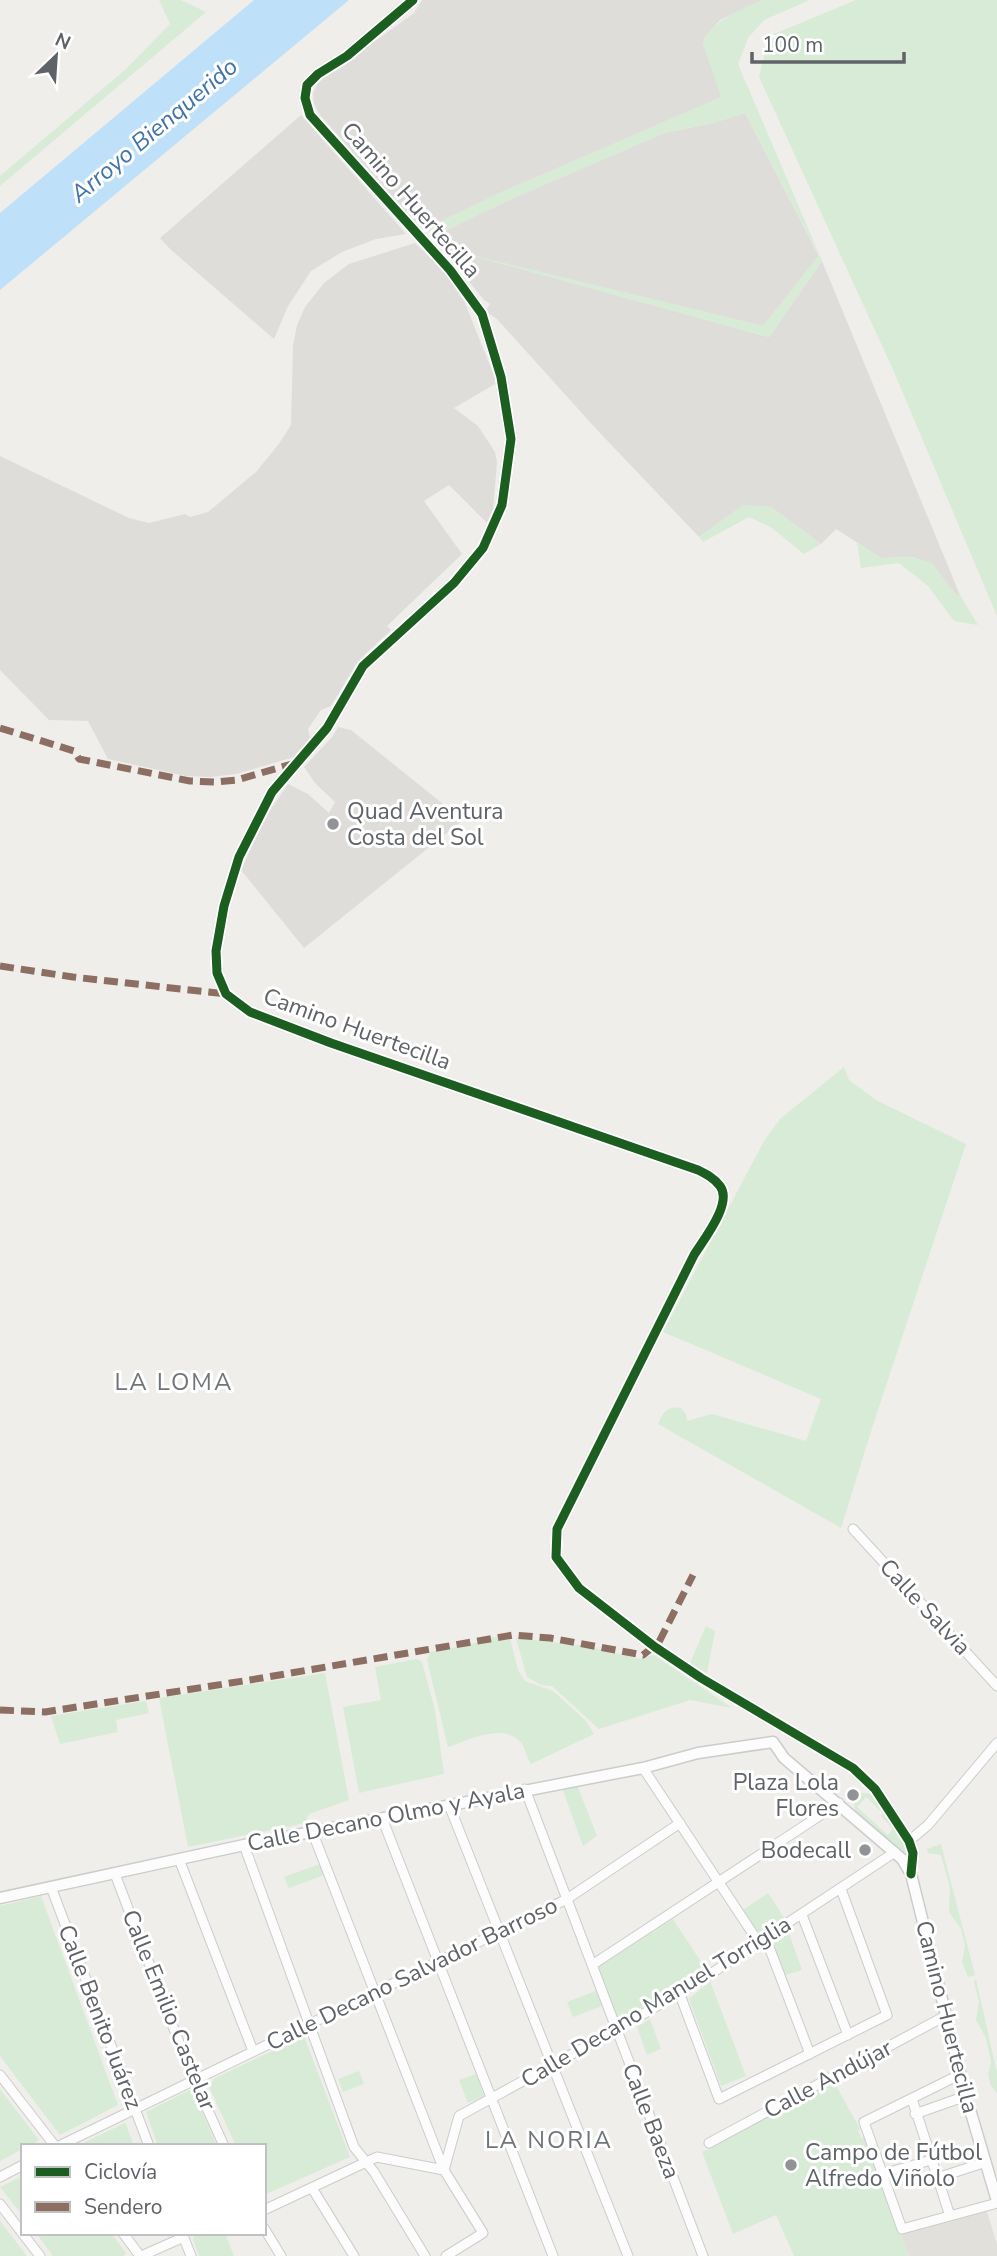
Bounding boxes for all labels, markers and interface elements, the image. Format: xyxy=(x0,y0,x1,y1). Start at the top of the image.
north arrow xyxy=(21,21,91,91)
scale bar xyxy=(752,21,904,65)
text: N xyxy=(51,27,75,56)
text: 100 m xyxy=(762,31,823,59)
water label: Arroyo Bienquerido xyxy=(63,50,244,210)
street label: Camino Huertecilla xyxy=(335,115,487,285)
place label: Quad Aventura Costa del Sol xyxy=(347,796,503,853)
marker: Quad Aventura Costa del Sol xyxy=(325,816,341,832)
street label: Camino Huertecilla xyxy=(259,981,455,1077)
district label: LA LOMA xyxy=(115,1366,233,1398)
street label: Calle Salvia xyxy=(872,1552,978,1662)
place label: Plaza Lola Flores xyxy=(733,1767,839,1824)
street label: Calle Decano Olmo y Ayala xyxy=(245,1775,527,1859)
marker: Plaza Lola Flores xyxy=(845,1787,861,1803)
place label: Bodecall xyxy=(761,1835,851,1866)
marker: Bodecall xyxy=(857,1842,873,1858)
street label: Calle Decano Salvador Barroso xyxy=(261,1890,563,2058)
street label: Calle Emilio Castelar xyxy=(115,1905,224,2116)
street label: Calle Decano Manuel Torriglia xyxy=(515,1909,797,2095)
street label: Camino Huertecilla xyxy=(908,1917,986,2117)
street label: Calle Benito Juárez xyxy=(51,1920,149,2114)
street label: Calle Andújar xyxy=(759,2032,898,2126)
street label: Calle Baeza xyxy=(615,2059,687,2183)
district label: LA NORIA xyxy=(485,2124,613,2156)
place label: Campo de Fútbol Alfredo Viñolo xyxy=(805,2137,982,2194)
legend xyxy=(21,2144,266,2235)
marker: Campo de Fútbol Alfredo Viñolo xyxy=(783,2157,799,2173)
text: Ciclovía xyxy=(84,2158,157,2186)
text: Sendero xyxy=(84,2193,163,2221)

